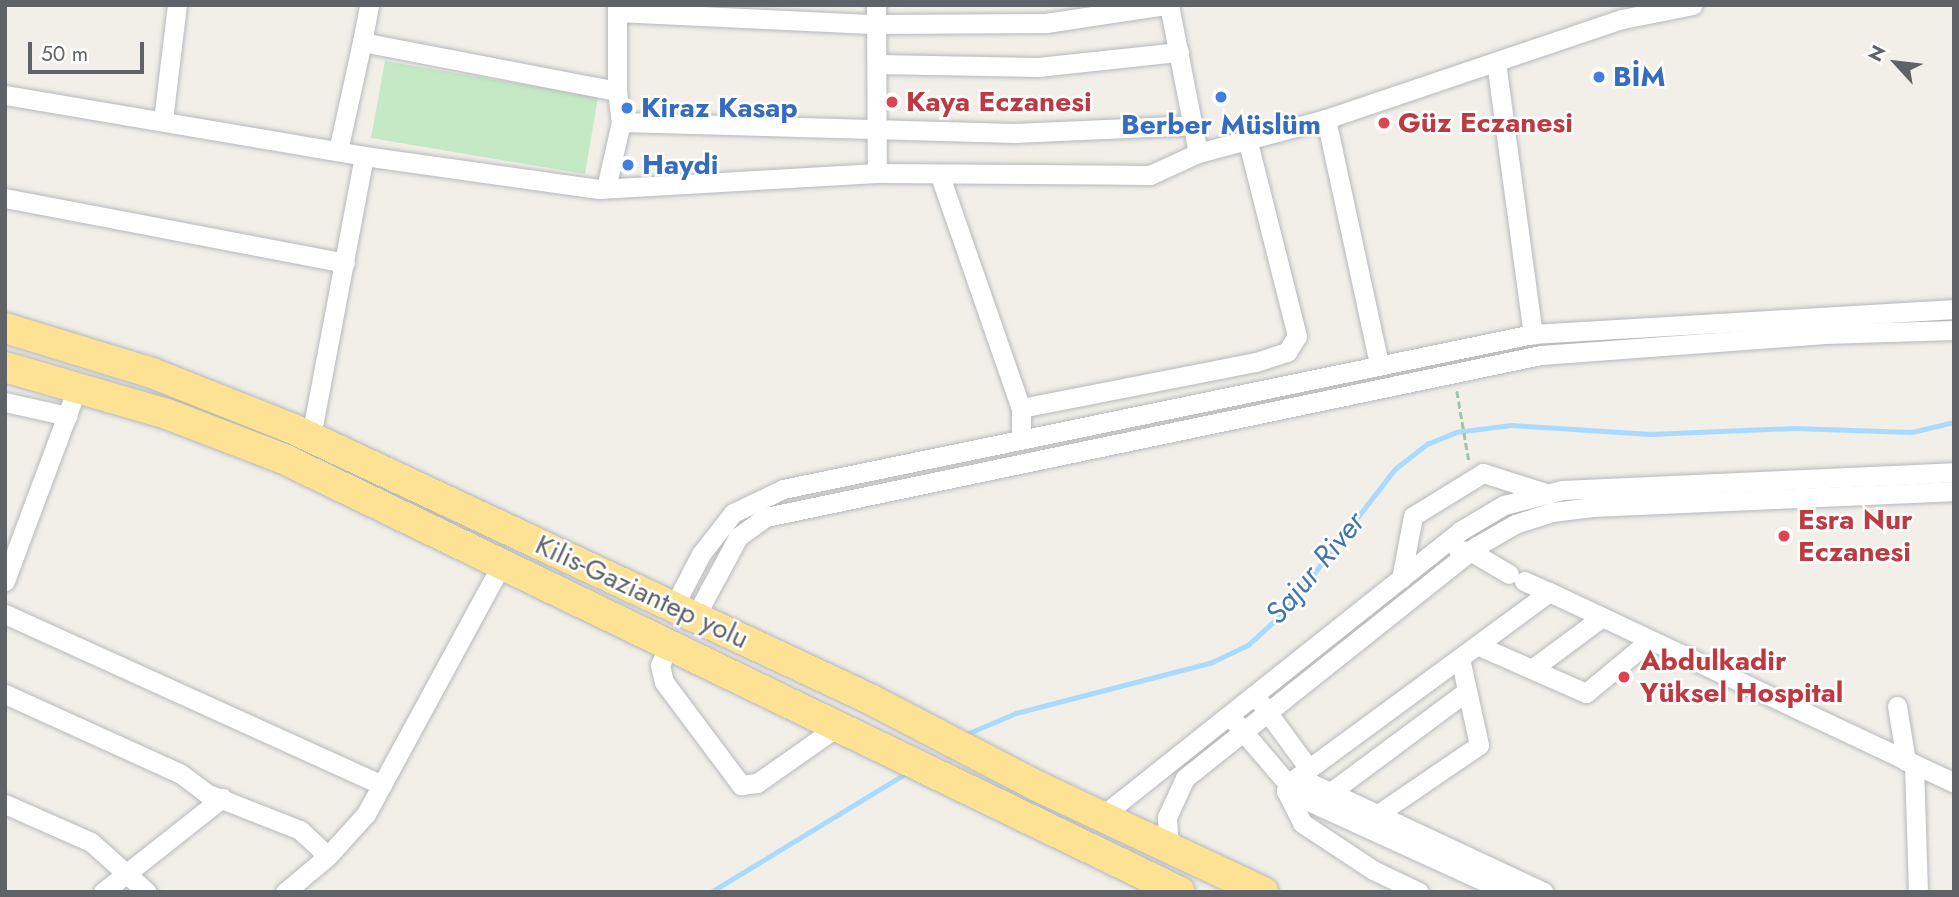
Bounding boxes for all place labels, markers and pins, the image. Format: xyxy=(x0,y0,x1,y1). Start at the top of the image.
place label: BİM xyxy=(1613,60,1665,94)
marker: BİM xyxy=(1591,69,1607,85)
place label: Kaya Eczanesi xyxy=(906,85,1092,119)
marker: Berber Müslüm xyxy=(1213,89,1229,105)
place label: Kiraz Kasap xyxy=(641,91,798,125)
marker: Kaya Eczanesi xyxy=(884,94,900,110)
marker: Kiraz Kasap xyxy=(619,100,635,116)
place label: Güz Eczanesi xyxy=(1398,106,1573,140)
place label: Berber Müslüm xyxy=(1121,108,1321,142)
marker: Güz Eczanesi xyxy=(1376,115,1392,131)
place label: Haydi xyxy=(642,148,719,182)
marker: Haydi xyxy=(620,157,636,173)
place label: Esra Nur Eczanesi xyxy=(1798,503,1912,569)
marker: Esra Nur Eczanesi xyxy=(1776,528,1792,544)
place label: Abdulkadir Yüksel Hospital xyxy=(1640,644,1843,710)
marker: Abdulkadir Yüksel Hospital xyxy=(1614,667,1634,687)

